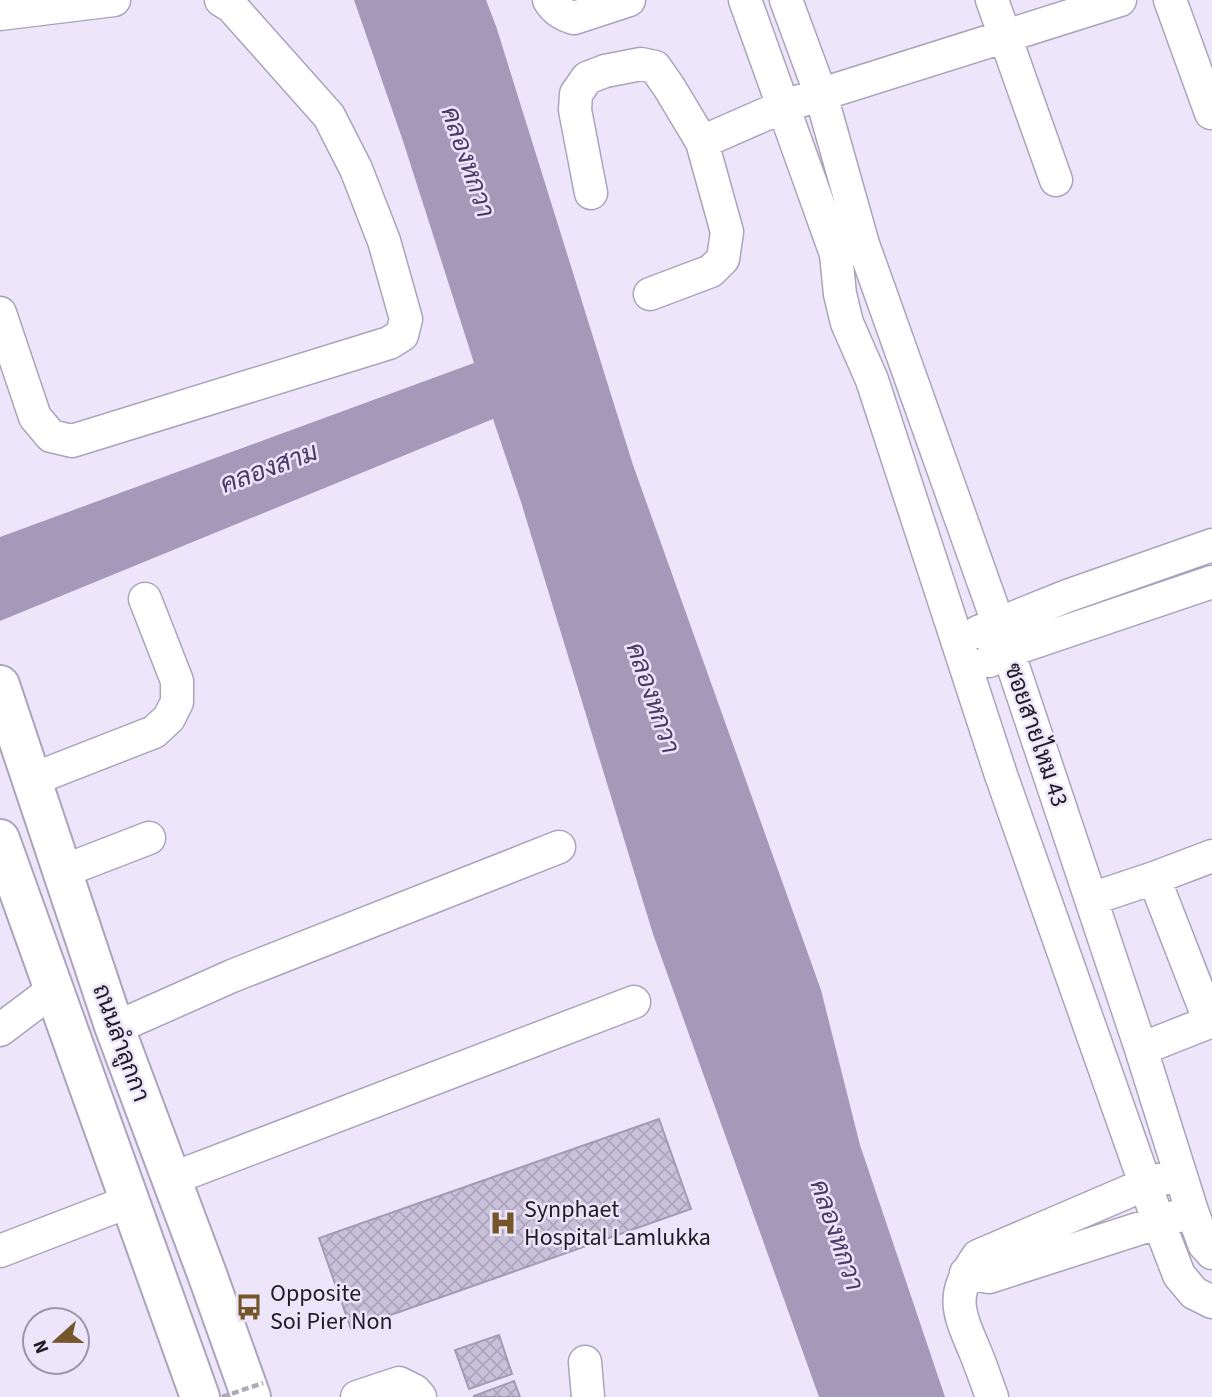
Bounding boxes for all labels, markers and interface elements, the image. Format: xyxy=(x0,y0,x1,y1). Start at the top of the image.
water label: คลองหกวา xyxy=(432,101,504,223)
water label: คลองสาม xyxy=(215,433,323,503)
water label: คลองหกวา xyxy=(617,637,689,759)
street label: ซอยสายไหม 43 xyxy=(995,658,1077,812)
street label: ถนนลำลูกกา xyxy=(83,979,159,1107)
water label: คลองหกวา xyxy=(801,1174,873,1296)
place label: Synphaet Hospital Lamlukka xyxy=(524,1192,711,1255)
hospital icon: Synphaet Hospital Lamlukka xyxy=(488,1208,518,1238)
place label: Opposite Soi Pier Non xyxy=(270,1276,393,1339)
bus stop icon: Opposite Soi Pier Non xyxy=(234,1292,264,1322)
north arrow xyxy=(21,1306,91,1376)
text: N xyxy=(27,1336,56,1357)

